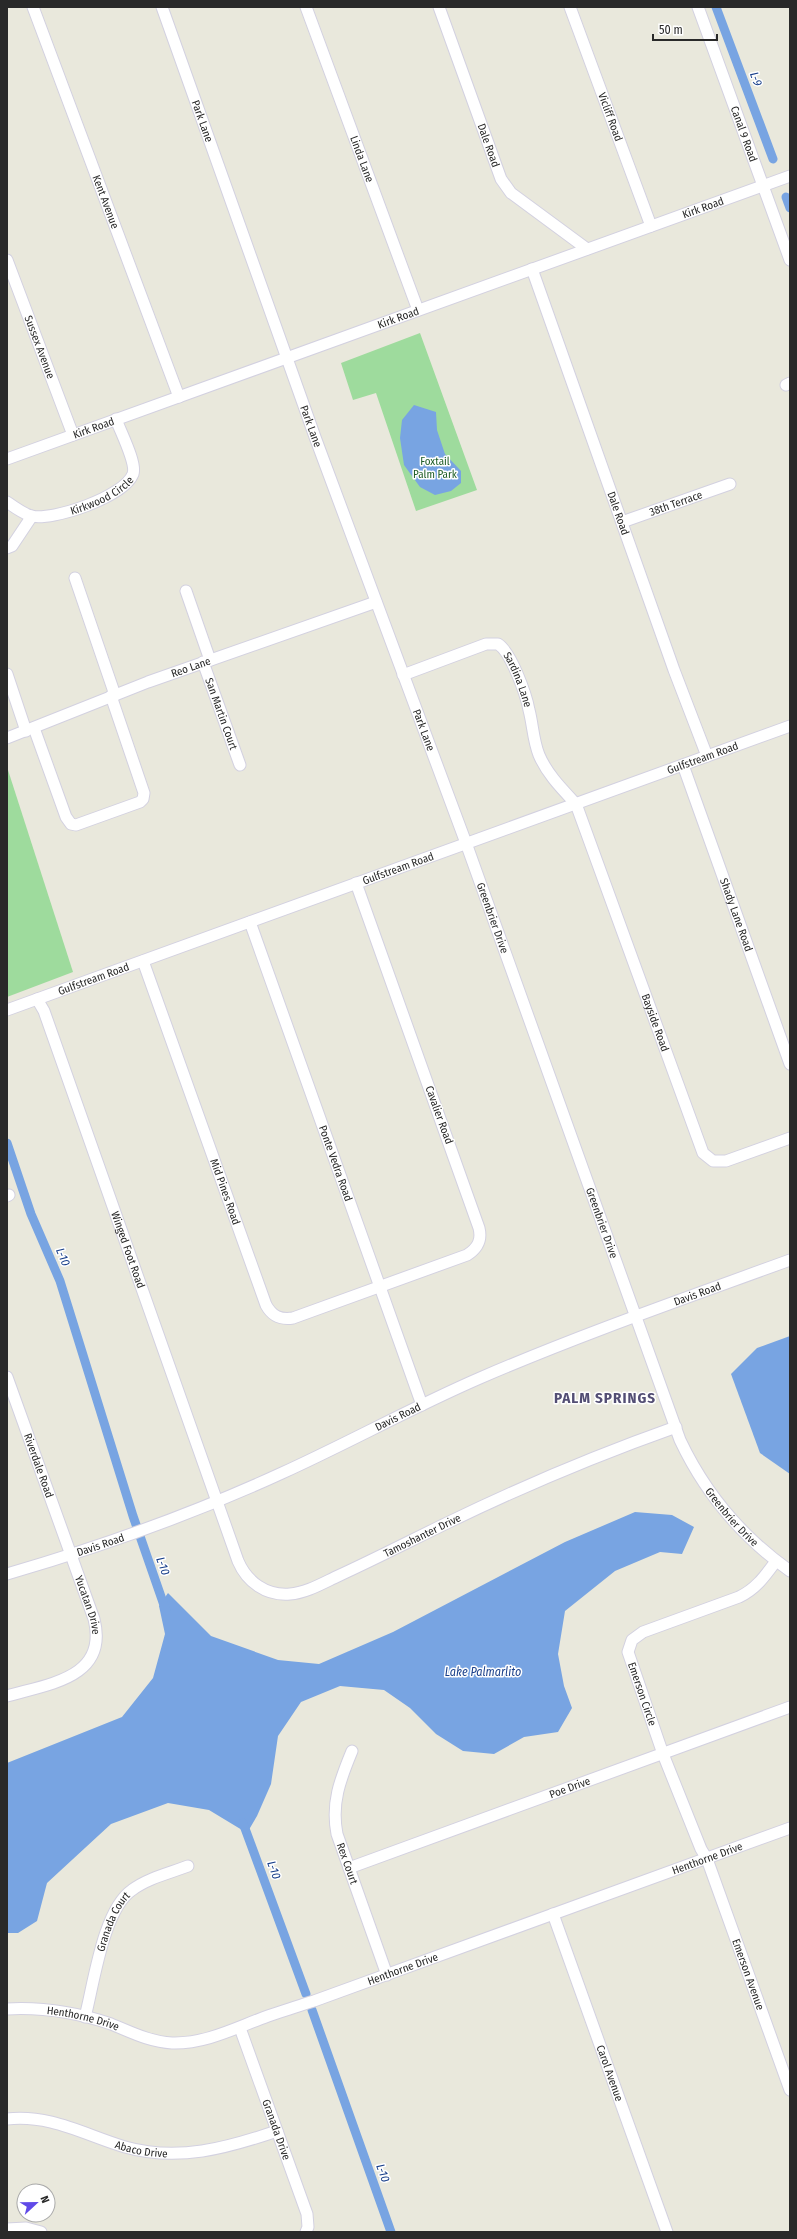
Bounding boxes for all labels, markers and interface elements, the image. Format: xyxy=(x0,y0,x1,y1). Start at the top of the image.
scale bar xyxy=(653,16,717,42)
text: 50 m xyxy=(659,23,683,37)
water label: L-9 xyxy=(747,70,765,88)
street label: Vicliff Road xyxy=(596,91,626,143)
street label: Park Lane xyxy=(189,98,216,144)
street label: Canal 9 Road xyxy=(728,104,760,163)
street label: Dale Road xyxy=(475,122,503,169)
street label: Linda Lane xyxy=(348,134,377,184)
street label: Kent Avenue xyxy=(90,173,122,230)
street label: Kirk Road xyxy=(681,194,725,221)
street label: Kirk Road xyxy=(376,304,421,331)
street label: Sussex Avenue xyxy=(22,314,58,380)
street label: Park Lane xyxy=(298,404,325,449)
street label: Kirk Road xyxy=(71,414,116,441)
park label: Foxtail Palm Park xyxy=(413,455,458,481)
street label: Kirkwood Circle xyxy=(69,474,136,517)
street label: 38th Terrace xyxy=(648,488,704,518)
street label: Dale Road xyxy=(605,490,632,537)
street label: Sardina Lane xyxy=(501,649,535,708)
street label: Reo Lane xyxy=(169,654,212,680)
street label: San Martin Court xyxy=(203,676,241,752)
street label: Park Lane xyxy=(410,707,438,753)
street label: Gulfstream Road xyxy=(665,739,740,777)
street label: Gulfstream Road xyxy=(361,849,435,887)
street label: Shady Lane Road xyxy=(717,876,756,953)
street label: Greenbrier Drive xyxy=(474,881,511,955)
street label: Gulfstream Road xyxy=(56,960,131,997)
street label: Bayside Road xyxy=(639,992,672,1053)
street label: Cavalier Road xyxy=(422,1084,456,1146)
street label: Ponte Vedra Road xyxy=(316,1124,355,1203)
street label: Mid Pines Road xyxy=(208,1157,243,1226)
street label: Greenbrier Drive xyxy=(583,1186,621,1260)
street label: Winged Foot Road xyxy=(109,1209,148,1290)
water label: L-10 xyxy=(53,1246,73,1268)
street label: Davis Road xyxy=(672,1279,723,1308)
district label: PALM SPRINGS xyxy=(554,1389,656,1407)
street label: Davis Road xyxy=(373,1400,423,1433)
street label: Riverdale Road xyxy=(21,1431,56,1499)
street label: Greenbrier Drive xyxy=(703,1485,761,1549)
street label: Tamoshanter Drive xyxy=(381,1511,463,1560)
street label: Davis Road xyxy=(75,1531,126,1559)
water label: L-10 xyxy=(153,1555,173,1577)
street label: Yucatan Drive xyxy=(72,1574,103,1635)
street label: Emerson Circle xyxy=(625,1660,659,1728)
water label: Lake Palmarlito xyxy=(445,1665,521,1679)
street label: Poe Drive xyxy=(548,1774,592,1801)
street label: Henthorne Drive xyxy=(670,1839,744,1877)
street label: Rex Court xyxy=(334,1841,361,1886)
water label: L-10 xyxy=(264,1859,284,1881)
street label: Granada Court xyxy=(94,1888,133,1953)
street label: Emerson Avenue xyxy=(730,1937,767,2012)
street label: Henthorne Drive xyxy=(366,1950,440,1988)
street label: Henthorne Drive xyxy=(46,2004,121,2033)
street label: Carol Avenue xyxy=(594,2043,626,2103)
street label: Granada Drive xyxy=(260,2097,293,2162)
street label: Abaco Drive xyxy=(113,2138,168,2160)
water label: L-10 xyxy=(373,2162,393,2184)
north arrow xyxy=(16,2183,56,2223)
text: N xyxy=(38,2194,52,2205)

